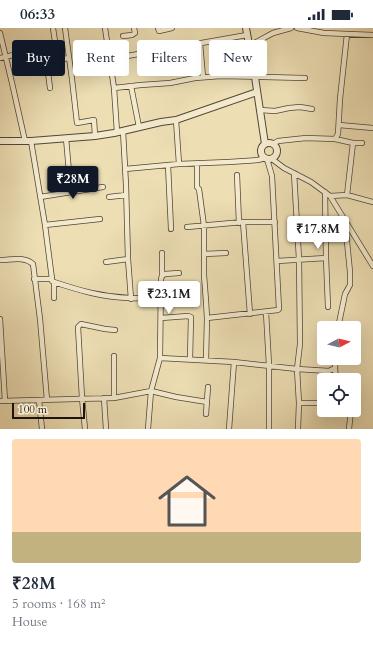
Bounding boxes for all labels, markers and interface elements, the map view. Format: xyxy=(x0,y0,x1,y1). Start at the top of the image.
text: 06:33 xyxy=(20,4,55,24)
chip: Buy xyxy=(12,40,65,76)
chip: Rent xyxy=(73,40,129,76)
chip: Filters xyxy=(137,40,201,76)
chip: New xyxy=(209,40,267,76)
pin: ₹28M xyxy=(49,166,97,200)
text: ₹28M xyxy=(56,170,90,188)
pin: ₹17.8M xyxy=(285,216,351,250)
text: ₹17.8M xyxy=(296,220,340,238)
pin: ₹23.1M xyxy=(136,281,202,315)
text: ₹23.1M xyxy=(147,285,191,303)
north arrow xyxy=(317,321,361,365)
map controls xyxy=(317,321,361,417)
button: locate xyxy=(317,373,361,417)
scale bar xyxy=(12,401,85,420)
text: 100 m xyxy=(18,402,47,417)
icon: home xyxy=(151,465,223,537)
text: ₹28M xyxy=(12,572,56,595)
text: 5 rooms · 168 m² xyxy=(12,595,105,613)
text: House xyxy=(12,613,47,631)

